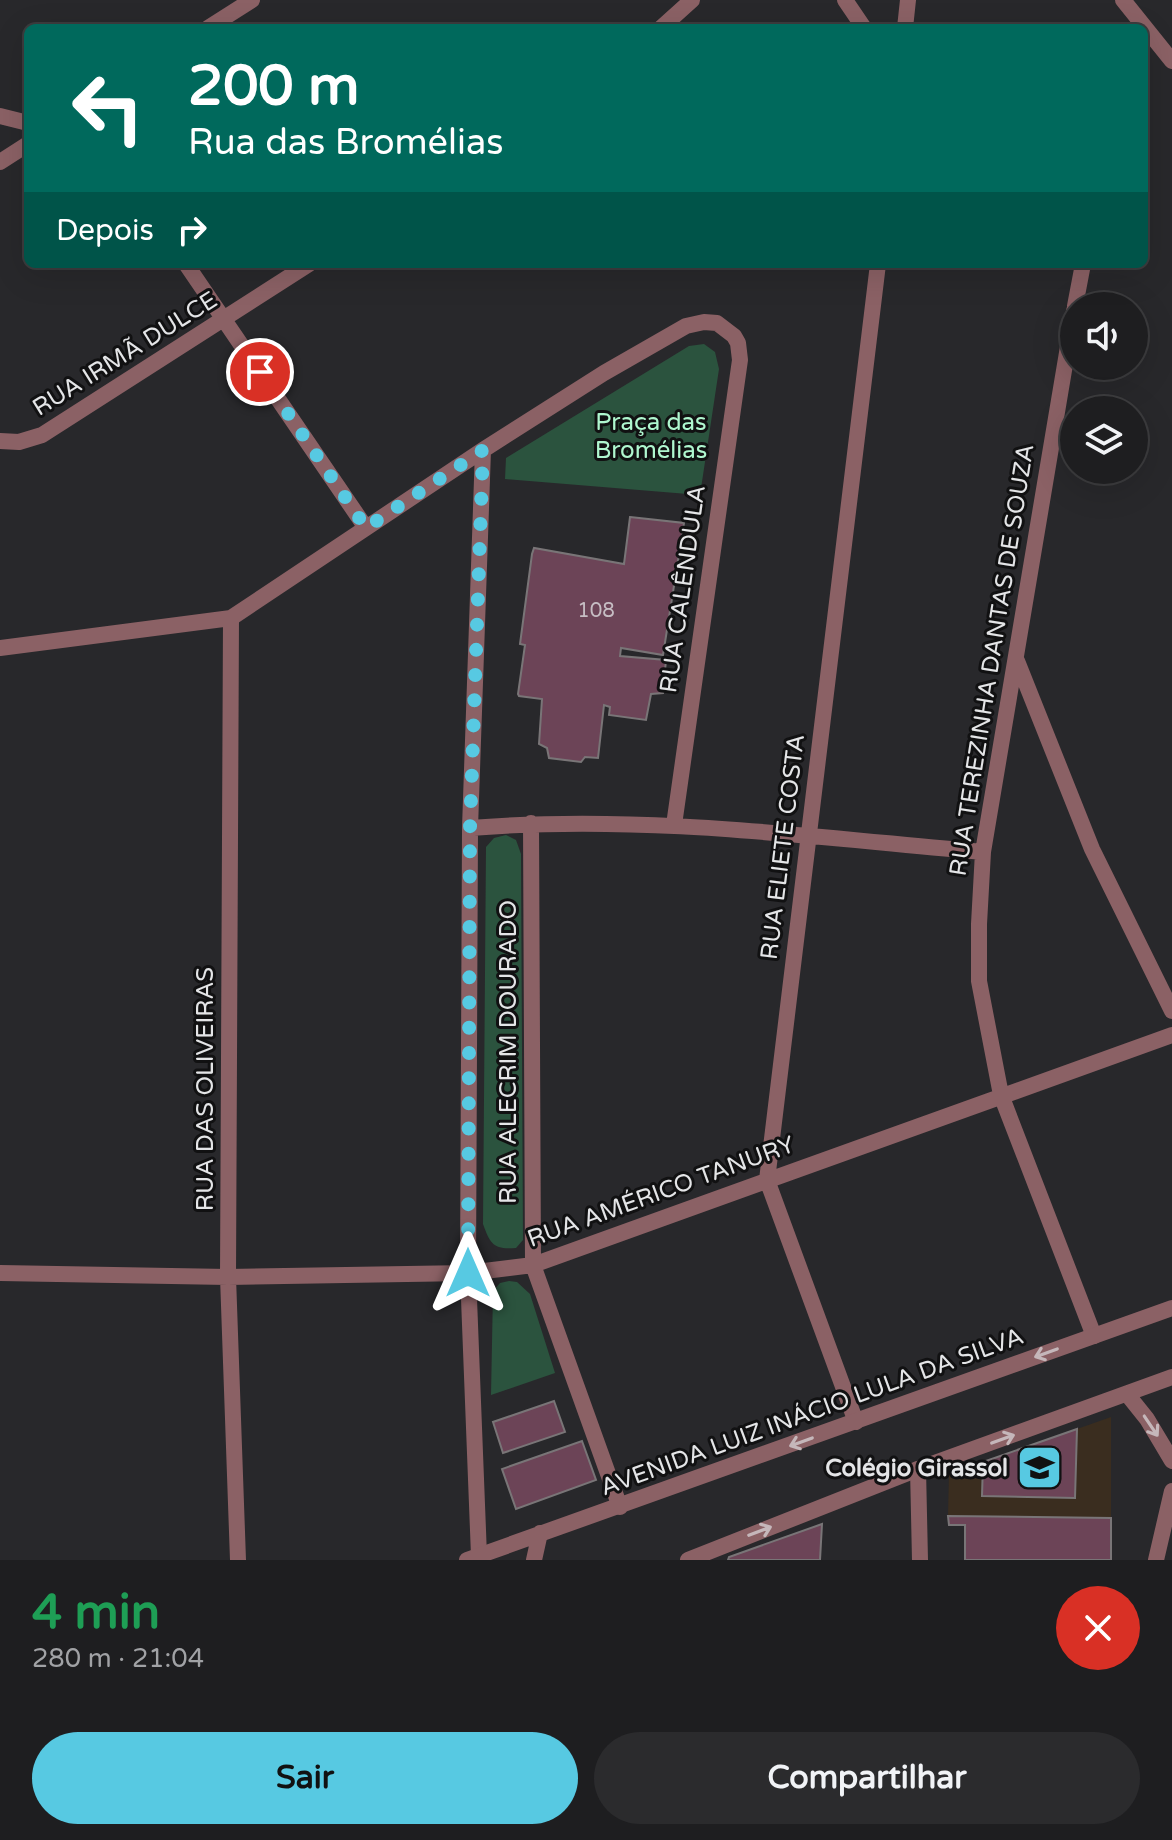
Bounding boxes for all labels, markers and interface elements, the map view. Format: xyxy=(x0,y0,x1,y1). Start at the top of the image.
text: 200 m xyxy=(188,53,359,120)
icon: left xyxy=(56,56,160,160)
text: Rua das Bromélias xyxy=(188,121,503,164)
icon: right xyxy=(170,208,214,252)
text: Depois xyxy=(56,212,154,249)
street label: RUA IRMÃ DULCE xyxy=(27,285,223,423)
map controls xyxy=(1060,292,1148,484)
button: sound xyxy=(1060,292,1148,380)
pin xyxy=(226,338,294,406)
icon: arrive xyxy=(238,350,282,394)
button: layers xyxy=(1060,396,1148,484)
park label: Praça das Bromélias xyxy=(595,408,707,465)
street label: RUA TEREZINHA DANTAS DE SOUZA xyxy=(943,442,1041,878)
street label: RUA CALÊNDULA xyxy=(654,483,712,695)
house number: 108 xyxy=(577,599,615,623)
street label: RUA ELIETE COSTA xyxy=(755,733,811,961)
street label: RUA ALECRIM DOURADO xyxy=(494,900,523,1204)
street label: RUA DAS OLIVEIRAS xyxy=(191,967,220,1211)
street label: RUA AMÉRICO TANURY xyxy=(523,1129,799,1254)
position arrow xyxy=(426,1231,510,1315)
street label: AVENIDA LUIZ INÁCIO LULA DA SILVA xyxy=(596,1321,1028,1502)
one-way arrow xyxy=(1034,1347,1059,1362)
one-way arrow xyxy=(1143,1415,1160,1437)
one-way arrow xyxy=(990,1430,1015,1445)
one-way arrow xyxy=(790,1436,814,1450)
school or university icon: Colégio Girassol xyxy=(1015,1444,1063,1492)
place label: Colégio Girassol xyxy=(825,1454,1008,1483)
one-way arrow xyxy=(747,1523,772,1538)
text: 4 min xyxy=(32,1584,160,1642)
button: close xyxy=(1056,1586,1140,1670)
text: 280 m · 21:04 xyxy=(32,1643,204,1674)
button: Sair xyxy=(32,1732,578,1824)
button: Compartilhar xyxy=(594,1732,1140,1824)

